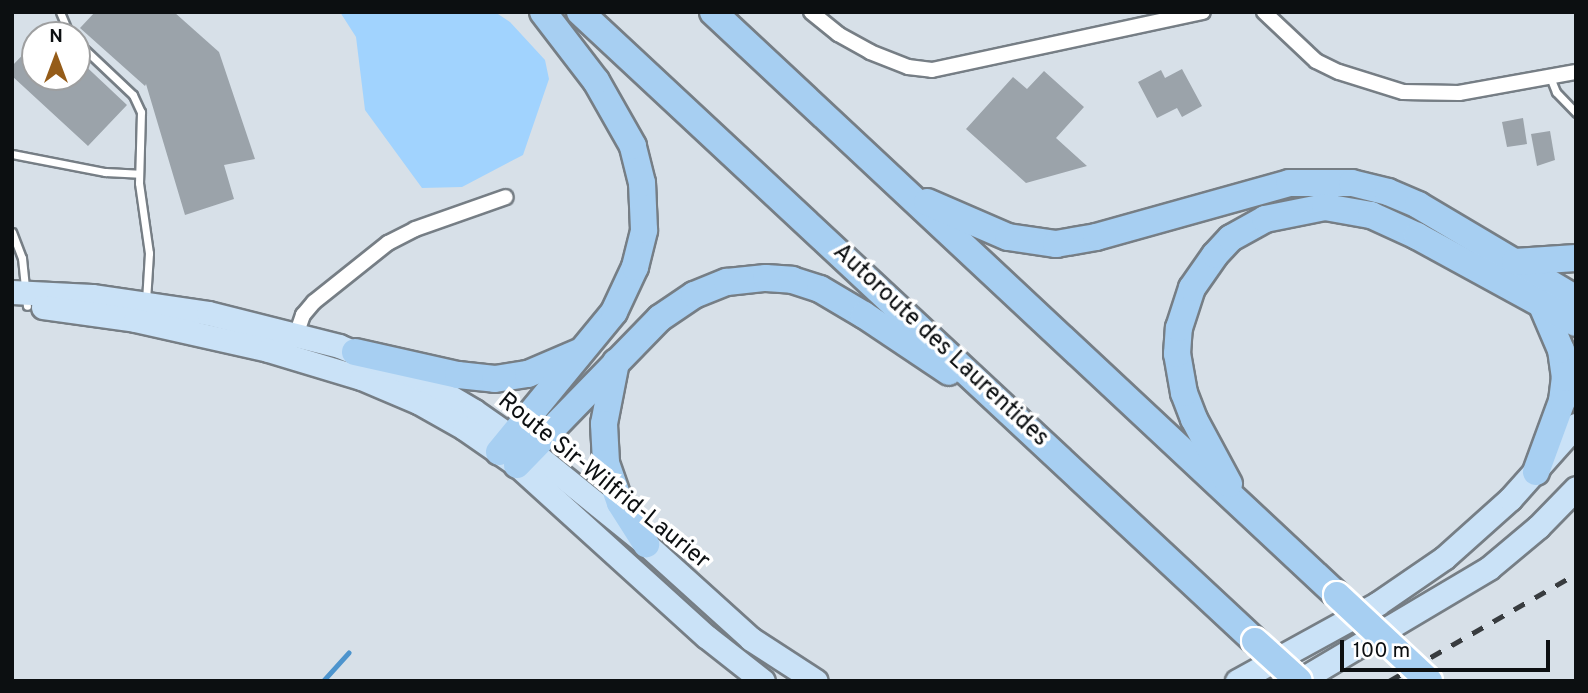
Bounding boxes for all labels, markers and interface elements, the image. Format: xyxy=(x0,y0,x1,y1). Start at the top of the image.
north arrow xyxy=(21,21,91,91)
text: N xyxy=(49,25,63,49)
street label: Autoroute des Laurentides xyxy=(826,238,1054,454)
street label: Route Sir-Wilfrid-Laurier xyxy=(491,388,715,576)
scale bar xyxy=(1343,626,1553,670)
text: 100 m xyxy=(1353,638,1410,665)

